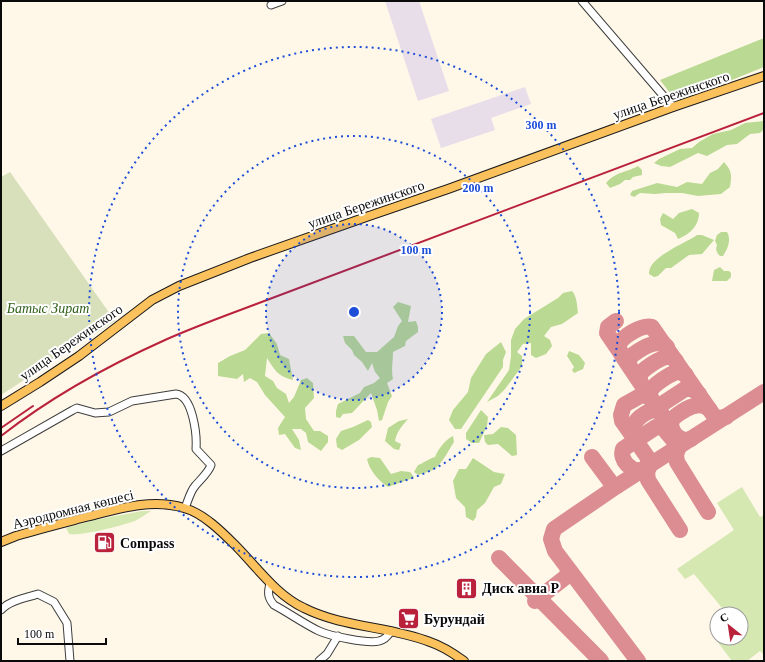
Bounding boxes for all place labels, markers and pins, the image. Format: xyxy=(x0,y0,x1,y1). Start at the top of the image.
centre of rings xyxy=(347,305,361,319)
fuel station icon: Compass xyxy=(91,530,117,556)
place label: Compass xyxy=(120,536,175,551)
building icon: Диск авиа Р xyxy=(454,575,480,601)
place label: Диск авиа Р xyxy=(482,581,560,596)
supermarket icon: Бурундай xyxy=(395,606,421,632)
place label: Бурундай xyxy=(424,612,485,627)

